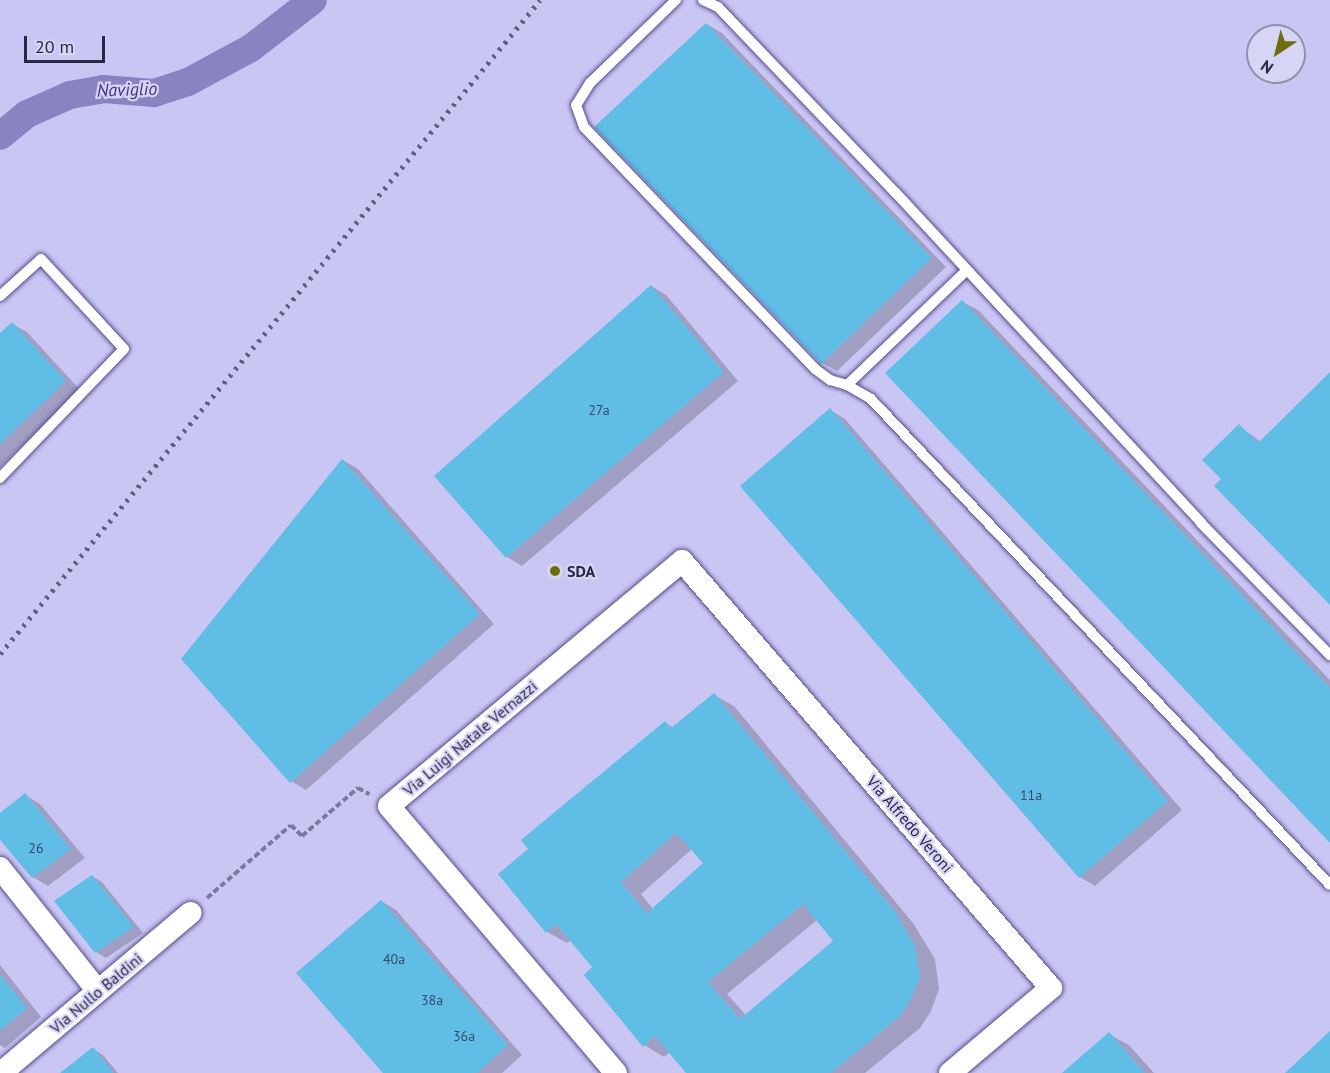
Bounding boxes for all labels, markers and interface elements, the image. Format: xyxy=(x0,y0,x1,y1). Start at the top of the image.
scale bar xyxy=(27,24,108,62)
north arrow xyxy=(1246,24,1306,84)
text: 20 m xyxy=(35,35,74,58)
text: N xyxy=(1257,56,1277,78)
water label: Naviglio xyxy=(96,78,158,102)
house number: 27a xyxy=(588,402,610,418)
place label: SDA xyxy=(567,561,595,581)
marker: SDA xyxy=(548,564,562,578)
street label: Via Luigi Natale Vernazzi xyxy=(399,676,541,800)
street label: Via Alfredo Veroni xyxy=(862,771,958,877)
house number: 11a xyxy=(1020,787,1042,803)
house number: 26 xyxy=(28,840,44,856)
street label: Via Nullo Baldini xyxy=(46,949,146,1037)
house number: 40a xyxy=(383,951,405,967)
house number: 38a xyxy=(421,992,443,1008)
house number: 36a xyxy=(453,1028,475,1044)

